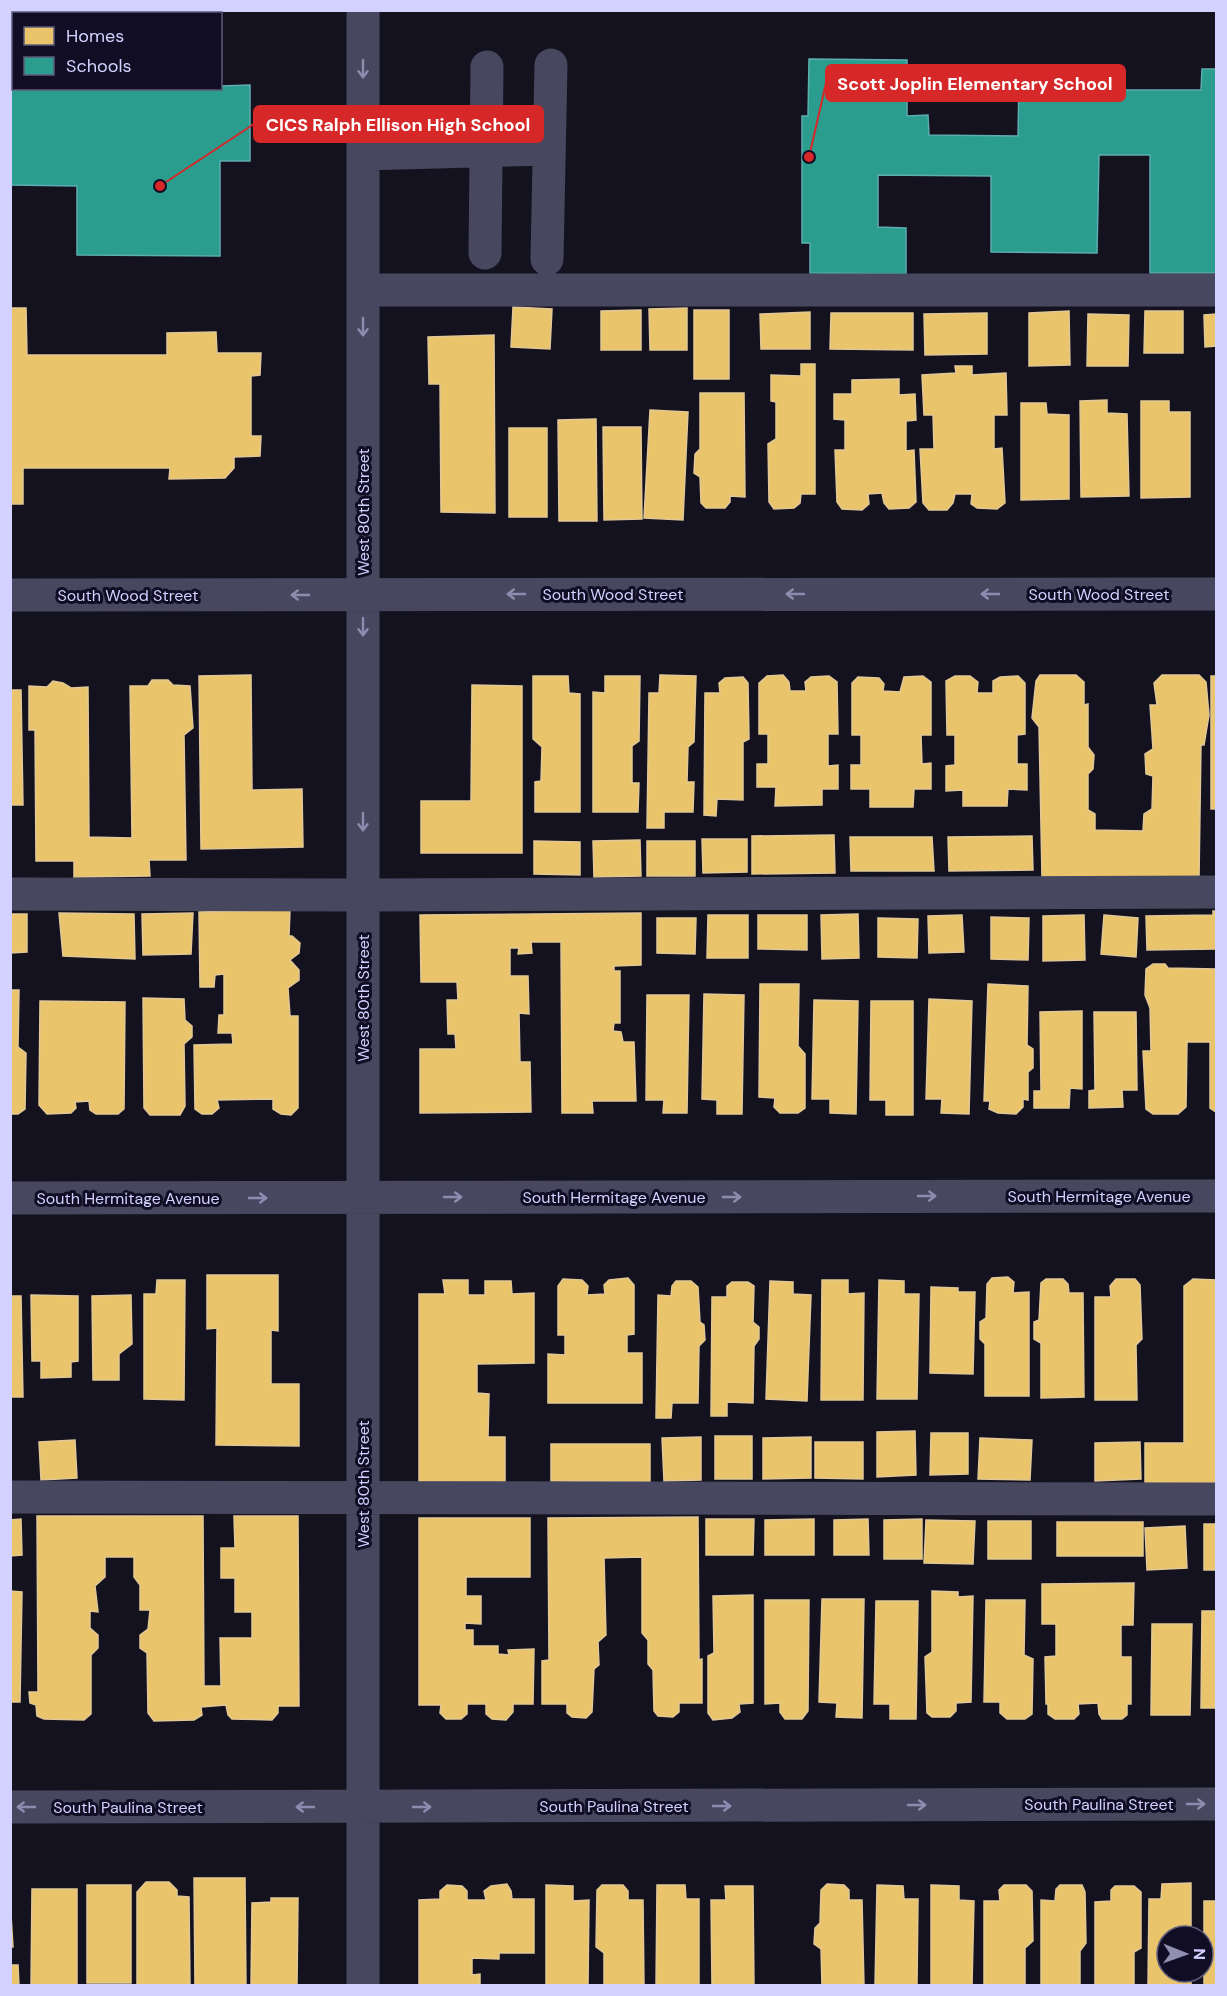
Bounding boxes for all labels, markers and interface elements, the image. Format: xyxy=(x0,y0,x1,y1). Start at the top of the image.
legend xyxy=(12,12,222,90)
text: Homes xyxy=(66,24,124,48)
text: Schools xyxy=(66,54,131,78)
one-way arrow xyxy=(357,58,369,78)
callout: Scott Joplin Elementary School xyxy=(826,65,1125,101)
text: Scott Joplin Elementary School xyxy=(837,72,1113,96)
callout: CICS Ralph Ellison High School xyxy=(254,106,543,142)
text: CICS Ralph Ellison High School xyxy=(266,113,530,137)
one-way arrow xyxy=(357,316,369,336)
street label: West 80th Street xyxy=(353,448,374,576)
street label: South Wood Street xyxy=(543,584,683,605)
street label: South Wood Street xyxy=(1029,584,1169,605)
street label: South Wood Street xyxy=(58,585,198,606)
one-way arrow xyxy=(507,588,527,600)
one-way arrow xyxy=(786,588,806,600)
one-way arrow xyxy=(981,588,1001,600)
one-way arrow xyxy=(291,589,311,601)
one-way arrow xyxy=(357,616,369,636)
one-way arrow xyxy=(357,811,369,831)
street label: West 80th Street xyxy=(353,934,374,1062)
street label: South Hermitage Avenue xyxy=(1008,1186,1190,1207)
street label: South Hermitage Avenue xyxy=(523,1187,705,1208)
street label: South Hermitage Avenue xyxy=(37,1188,219,1209)
one-way arrow xyxy=(442,1191,462,1203)
one-way arrow xyxy=(721,1191,741,1203)
one-way arrow xyxy=(916,1191,936,1202)
one-way arrow xyxy=(247,1192,267,1204)
street label: West 80th Street xyxy=(353,1420,374,1548)
street label: South Paulina Street xyxy=(1024,1794,1174,1815)
street label: South Paulina Street xyxy=(539,1796,689,1817)
street label: South Paulina Street xyxy=(53,1797,203,1818)
one-way arrow xyxy=(1185,1798,1205,1810)
one-way arrow xyxy=(906,1799,926,1811)
one-way arrow xyxy=(711,1800,731,1812)
one-way arrow xyxy=(16,1801,36,1813)
one-way arrow xyxy=(295,1801,315,1813)
one-way arrow xyxy=(411,1801,431,1813)
north arrow xyxy=(1155,1924,1215,1984)
text: N xyxy=(1189,1948,1210,1960)

